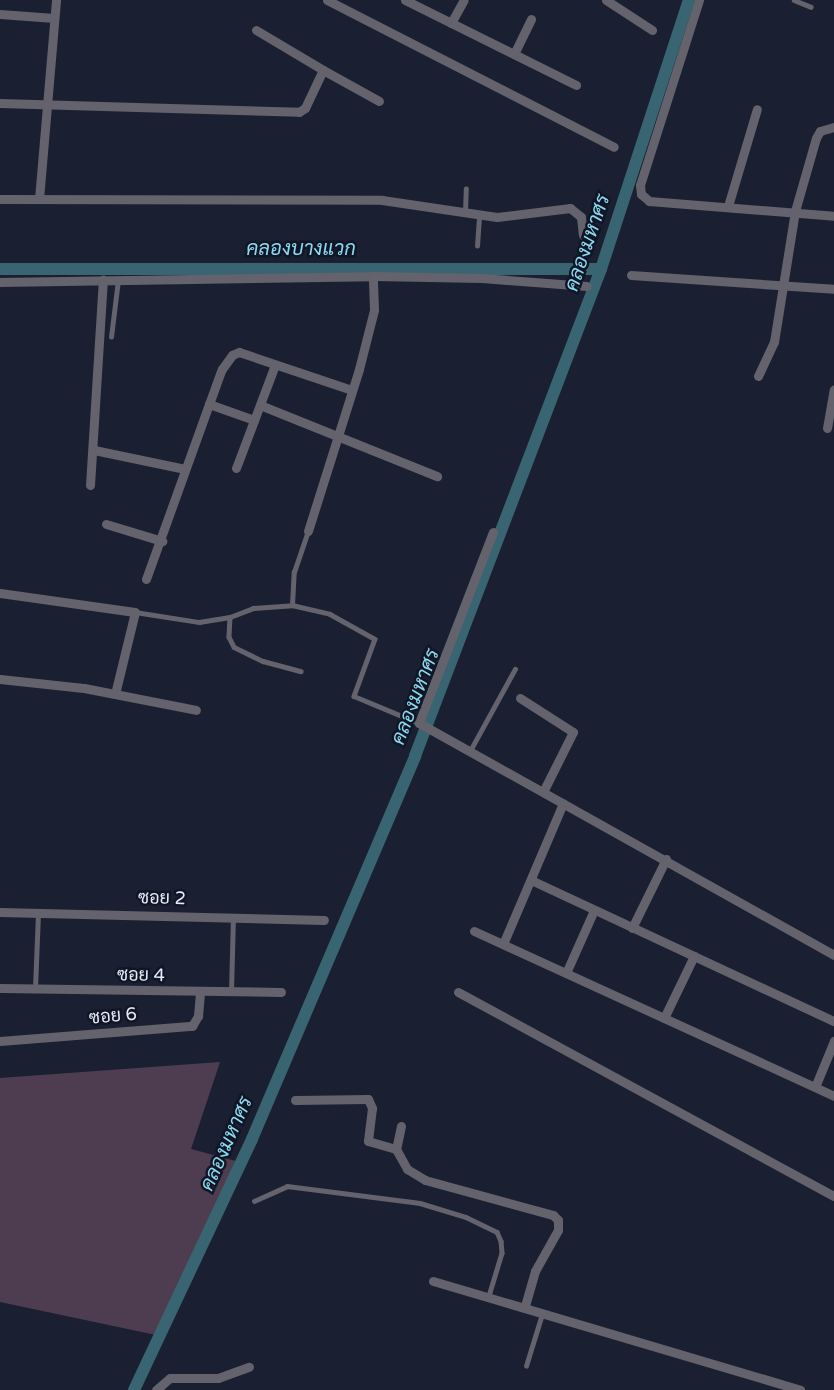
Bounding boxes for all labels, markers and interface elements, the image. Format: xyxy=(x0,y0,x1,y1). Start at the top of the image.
water label: คลองมหาศร xyxy=(560,191,616,295)
water label: คลองบางแวก xyxy=(246,237,356,261)
water label: คลองมหาศร xyxy=(387,646,445,748)
street label: ซอย 2 xyxy=(138,887,186,909)
street label: ซอย 4 xyxy=(117,964,165,986)
street label: ซอย 6 xyxy=(88,1003,138,1029)
water label: คลองมหาศร xyxy=(196,1093,258,1195)

